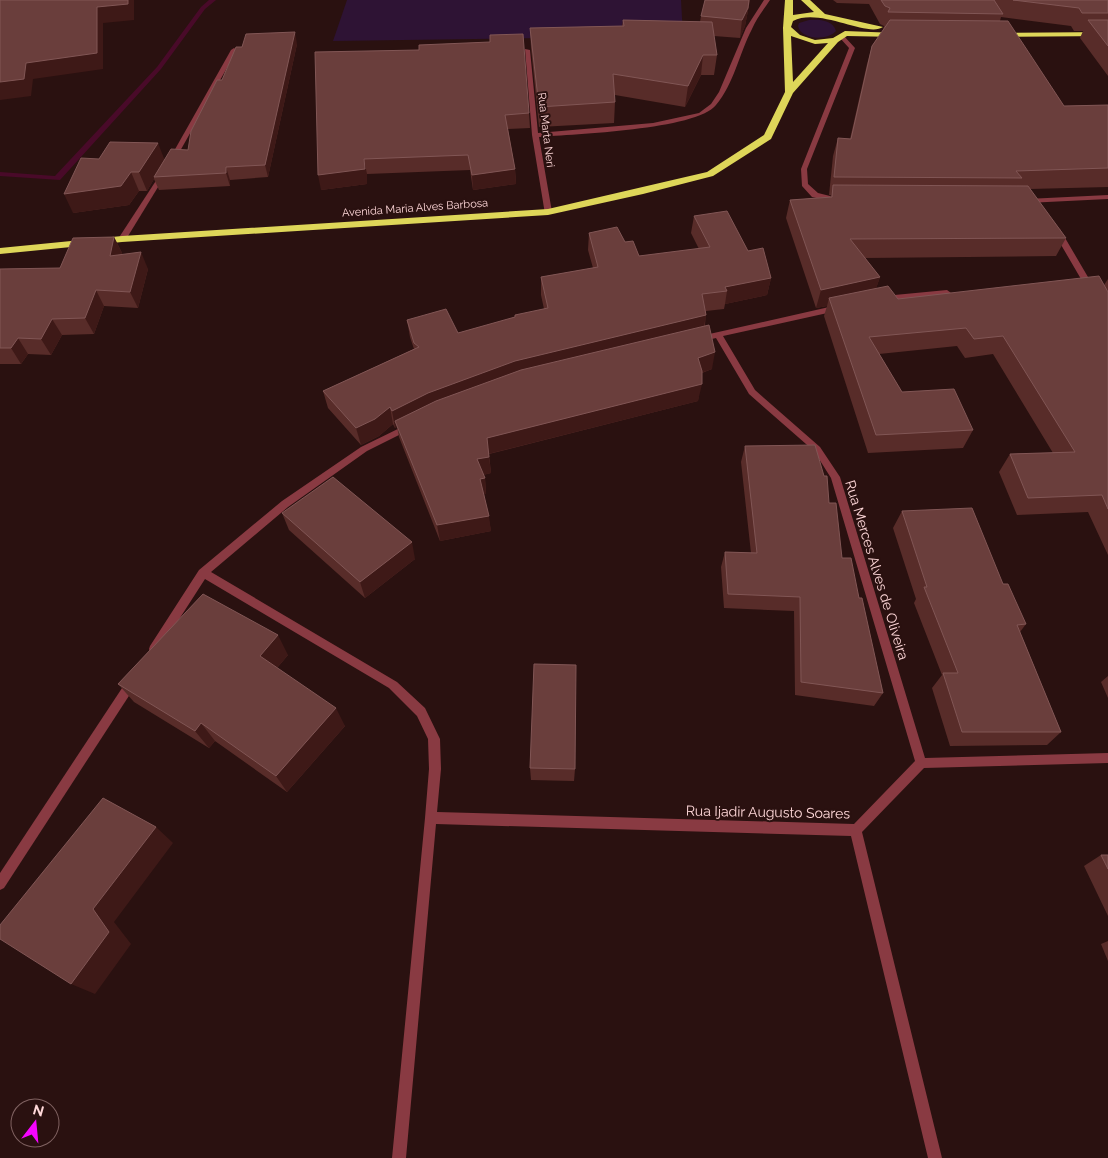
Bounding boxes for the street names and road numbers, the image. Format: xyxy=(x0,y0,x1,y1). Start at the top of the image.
street label: Rua Marta Neri xyxy=(535,92,557,168)
street label: Avenida Maria Alves Barbosa xyxy=(342,196,488,220)
street label: Rua Merces Alves de Oliveira xyxy=(842,478,912,662)
street label: Rua Ijadir Augusto Soares xyxy=(686,803,850,821)

